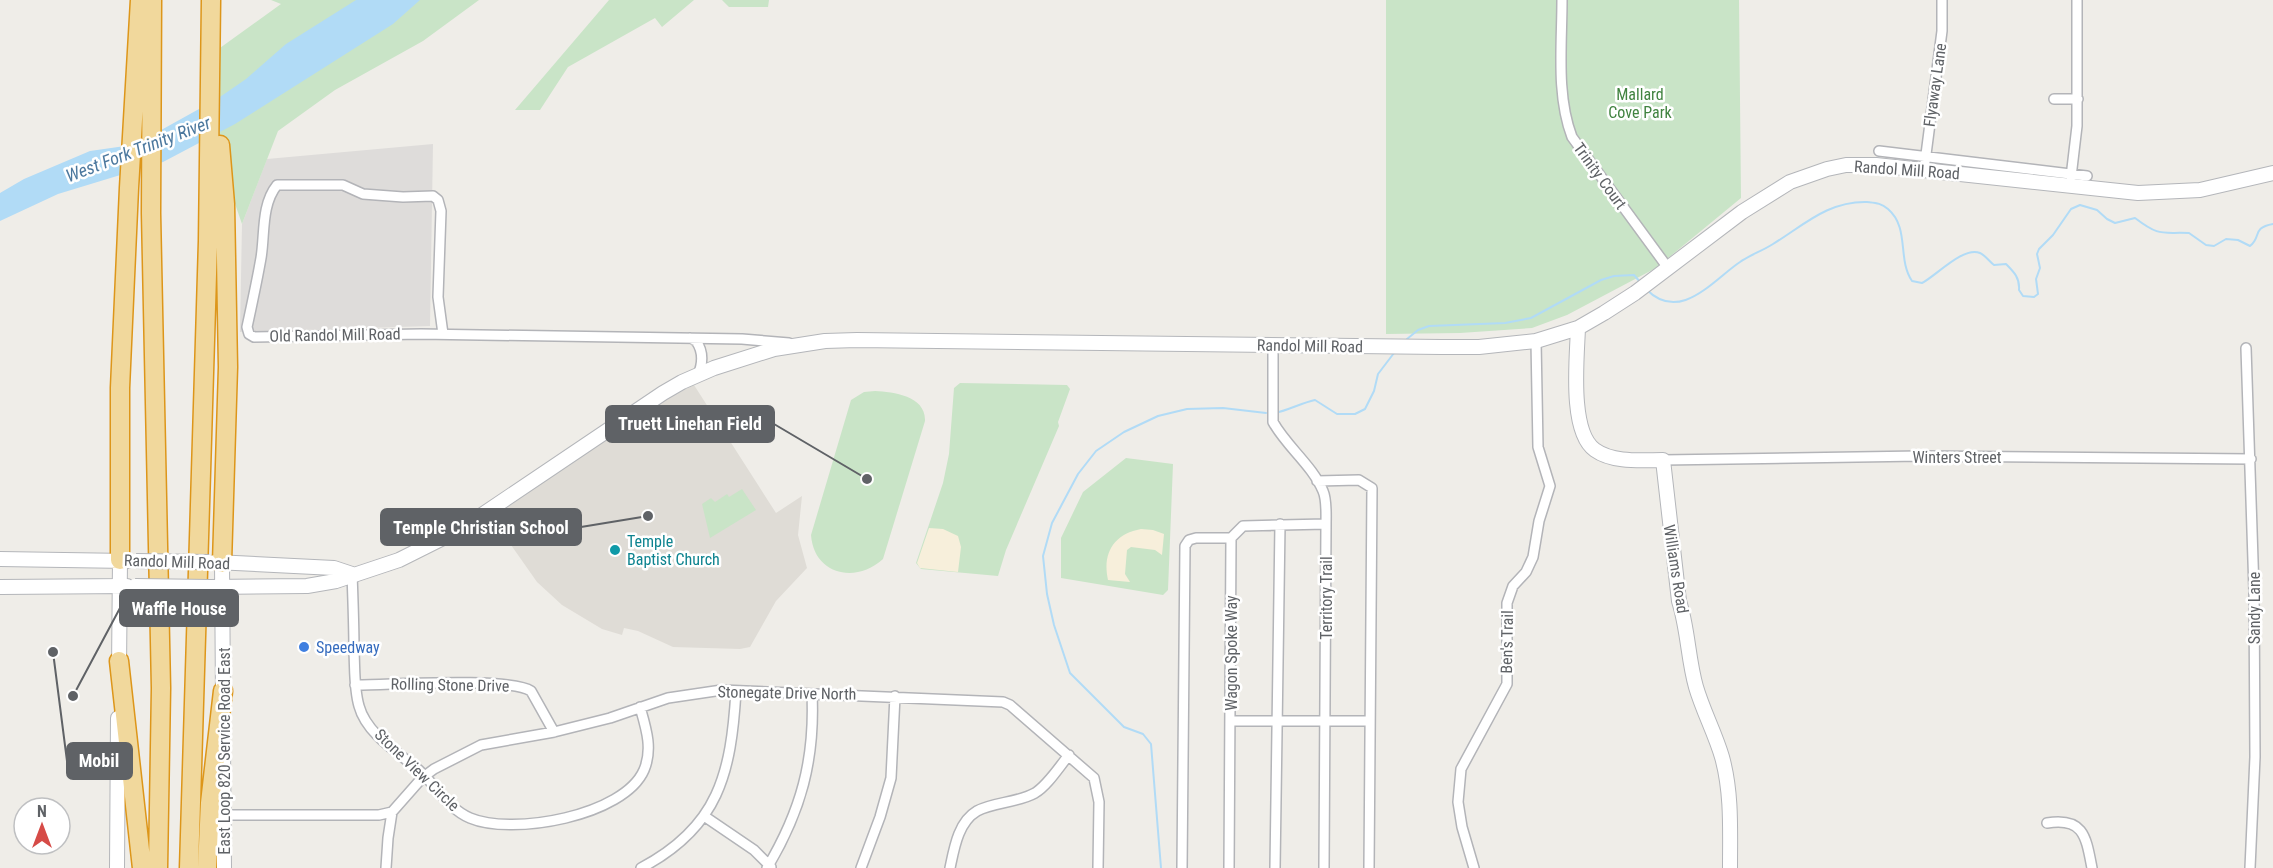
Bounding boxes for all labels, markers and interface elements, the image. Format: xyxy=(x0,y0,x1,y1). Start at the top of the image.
street label: Flyaway Lane xyxy=(1920,42,1950,128)
park label: Mallard Cove Park xyxy=(1608,85,1673,122)
water label: West Fork Trinity River xyxy=(63,112,214,186)
street label: Trinity Court xyxy=(1570,139,1631,213)
street label: Randol Mill Road xyxy=(1853,157,1961,183)
street label: Old Randol Mill Road xyxy=(269,324,401,346)
street label: Randol Mill Road xyxy=(1257,336,1363,356)
callout: Truett Linehan Field xyxy=(606,406,774,442)
text: Truett Linehan Field xyxy=(618,413,762,434)
street label: Winters Street xyxy=(1912,448,2002,467)
callout: Temple Christian School xyxy=(381,509,581,545)
text: Temple Christian School xyxy=(393,517,569,538)
street label: Williams Road xyxy=(1660,523,1692,615)
place label: Temple Baptist Church xyxy=(627,532,720,569)
marker: Temple Baptist Church xyxy=(608,543,622,557)
street label: Randol Mill Road xyxy=(124,551,230,573)
street label: Territory Trail xyxy=(1317,556,1336,640)
street label: Sandy Lane xyxy=(2245,572,2264,644)
callout: Waffle House xyxy=(120,590,238,626)
street label: Wagon Spoke Way xyxy=(1222,595,1241,711)
text: Waffle House xyxy=(132,598,227,619)
street label: Ben's Trail xyxy=(1497,610,1517,674)
place label: Speedway xyxy=(316,638,380,657)
marker: Speedway xyxy=(297,640,311,654)
street label: East Loop 820 Service Road East xyxy=(215,647,234,855)
street label: Rolling Stone Drive xyxy=(391,674,509,696)
street label: Stonegate Drive North xyxy=(717,682,857,704)
street label: Stone View Circle xyxy=(371,725,463,815)
callout: Mobil xyxy=(67,743,132,779)
text: Mobil xyxy=(79,750,119,771)
north arrow xyxy=(12,796,72,856)
text: N xyxy=(37,802,47,821)

